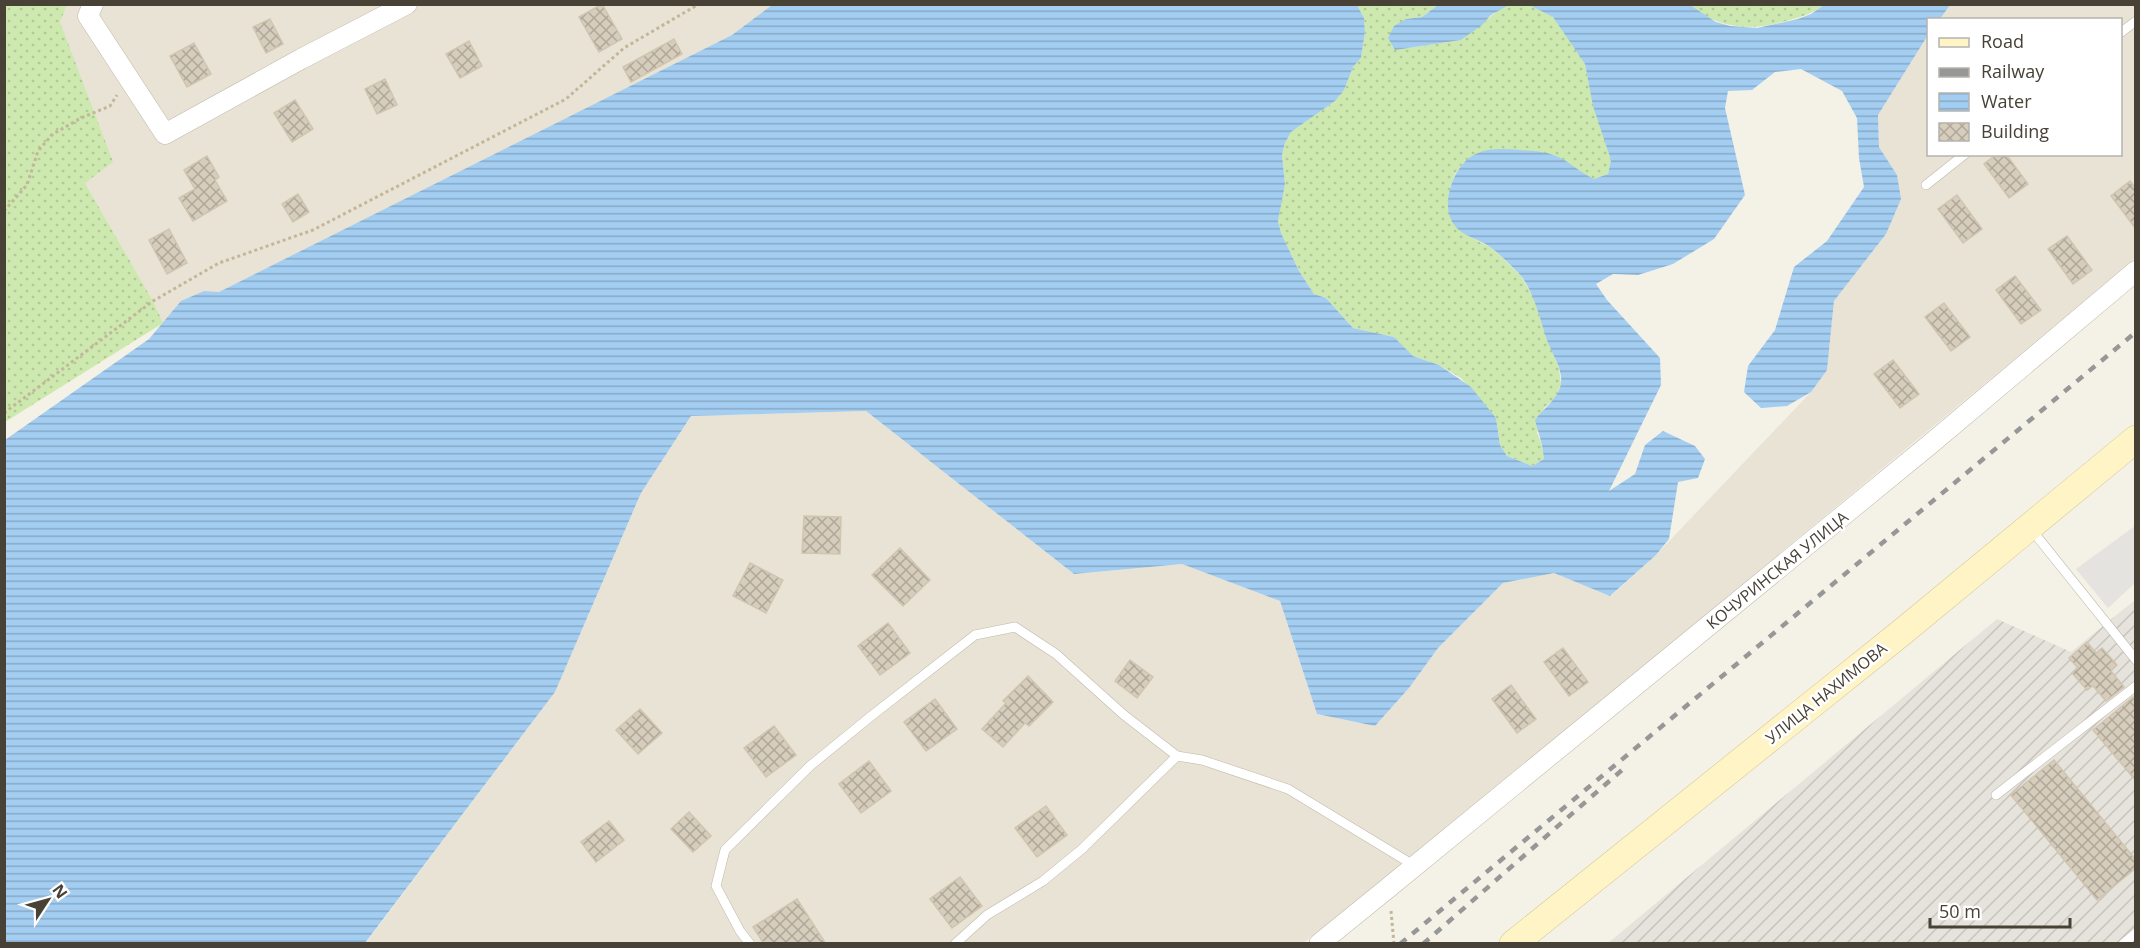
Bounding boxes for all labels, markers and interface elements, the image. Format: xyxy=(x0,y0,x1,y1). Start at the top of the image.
legend xyxy=(1927,18,2122,156)
text: Road xyxy=(1981,29,2024,53)
text: Railway xyxy=(1981,59,2045,83)
text: Water xyxy=(1981,89,2032,113)
text: Building xyxy=(1981,119,2049,143)
street label: КОЧУРИНСКАЯ УЛИЦА xyxy=(1702,505,1853,634)
street label: УЛИЦА НАХИМОВА xyxy=(1761,637,1892,749)
north arrow xyxy=(18,870,78,930)
text: N xyxy=(47,879,73,903)
scale bar xyxy=(1930,891,2070,929)
text: 50 m xyxy=(1939,899,1981,923)

